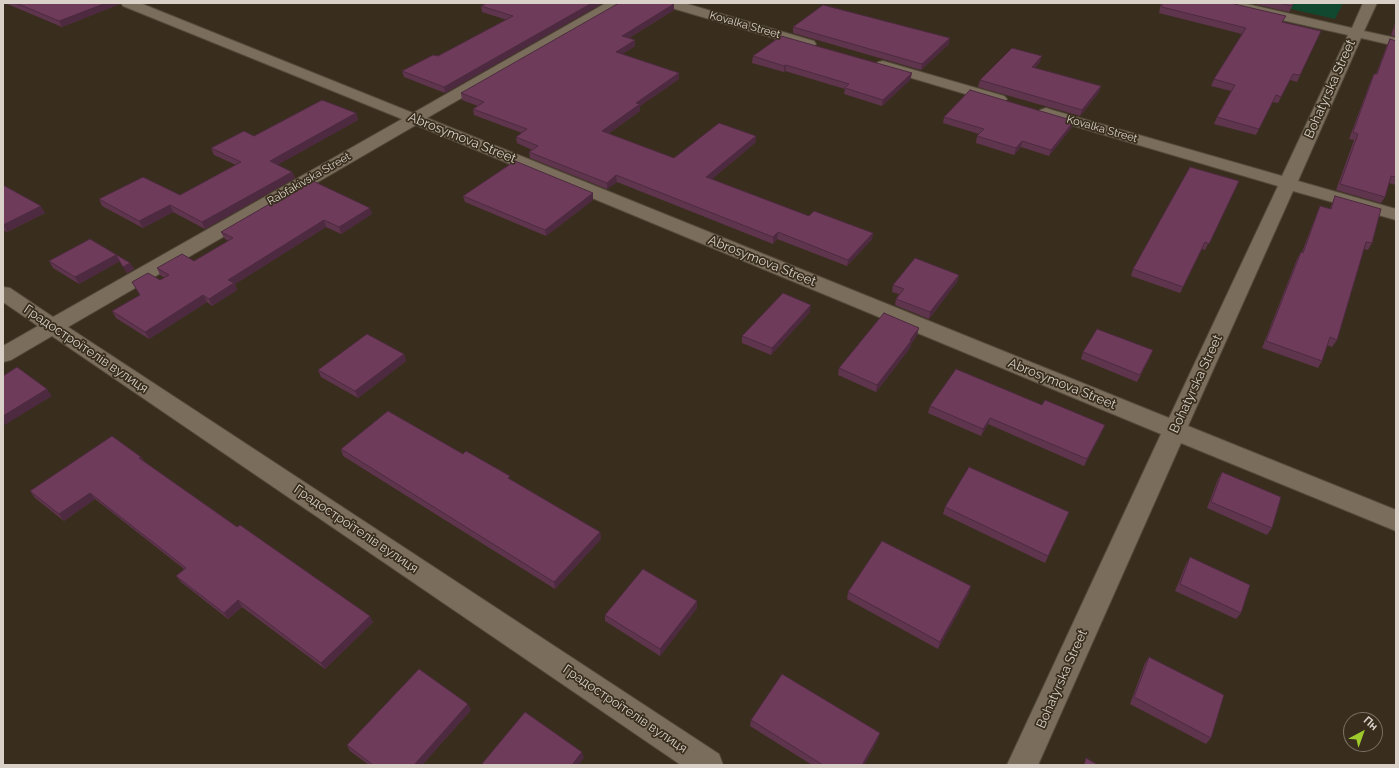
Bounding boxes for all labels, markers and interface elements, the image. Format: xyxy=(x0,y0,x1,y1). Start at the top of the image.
street label: Kovalka Street xyxy=(708,9,782,41)
street label: Bohatyrska Street xyxy=(1301,37,1359,141)
street label: Abrosymova Street xyxy=(406,109,518,167)
street label: Kovalka Street xyxy=(1065,113,1139,145)
street label: Rabfakivska Street xyxy=(265,150,353,208)
street label: Abrosymova Street xyxy=(706,232,818,290)
street label: Градостроїтелiв вулиця xyxy=(21,302,151,396)
street label: Bohatyrska Street xyxy=(1166,332,1226,436)
street label: Abrosymova Street xyxy=(1006,355,1118,413)
street label: Градостроїтелiв вулиця xyxy=(291,482,421,576)
street label: Bohatyrska Street xyxy=(1033,627,1091,731)
street label: Градостроїтелiв вулиця xyxy=(560,662,690,756)
north arrow xyxy=(1343,712,1383,752)
text: Пн xyxy=(1361,714,1380,733)

